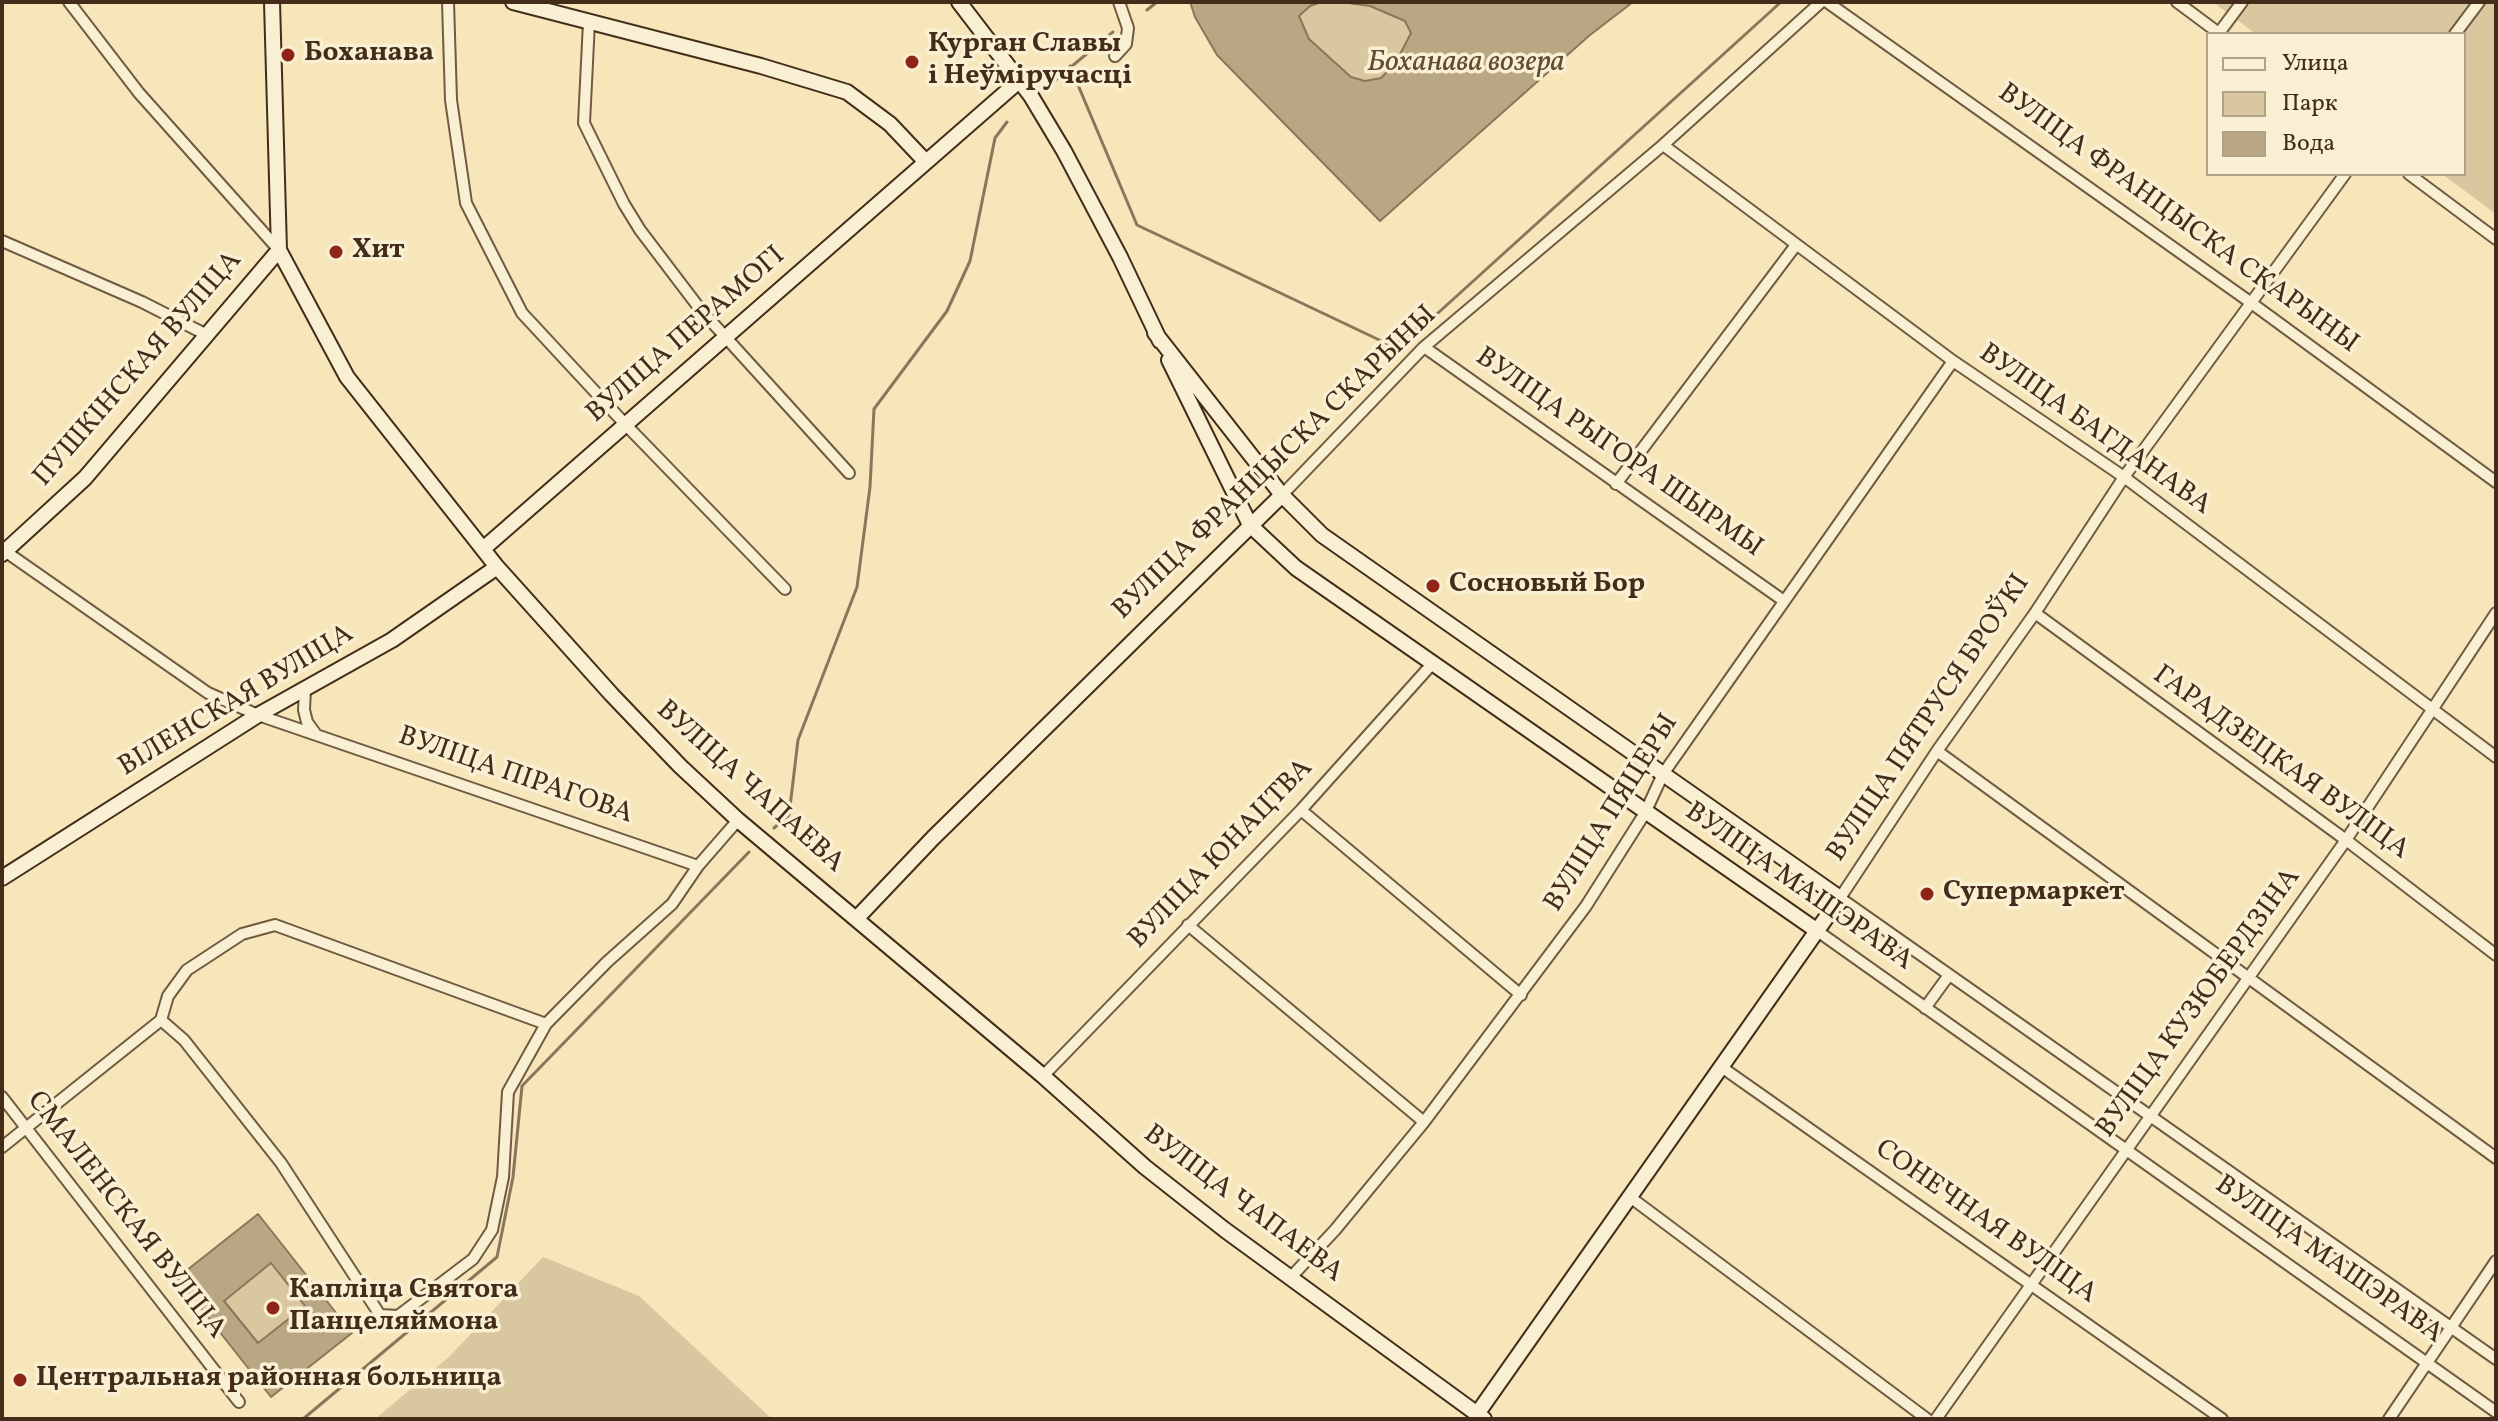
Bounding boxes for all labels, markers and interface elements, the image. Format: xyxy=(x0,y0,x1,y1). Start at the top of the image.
place label: Курган Славы і Неўміручасці xyxy=(928,29,1132,95)
legend xyxy=(2206,32,2466,176)
place label: Боханава xyxy=(304,38,434,72)
marker: Боханава xyxy=(279,46,297,64)
water label: Боханава возера xyxy=(1367,46,1565,82)
text: Улица xyxy=(2282,47,2349,81)
marker: Курган Славы і Неўміручасці xyxy=(903,53,921,71)
street label: ВУЛІЦА ФРАНЦЫСКА СКАРЫНЫ xyxy=(1990,78,2364,362)
text: Парк xyxy=(2282,87,2338,121)
text: Вода xyxy=(2282,127,2335,161)
place label: Хит xyxy=(352,235,405,269)
street label: ВУЛІЦА ПЕРАМОГІ xyxy=(581,241,793,431)
marker: Хит xyxy=(327,243,345,261)
street label: ПУШКІНСКАЯ ВУЛІЦА xyxy=(28,245,250,495)
street label: ВУЛІЦА ФРАНЦЫСКА СКАРЫНЫ xyxy=(1107,300,1445,628)
street label: ВУЛІЦА БАГДАНАВА xyxy=(1971,338,2217,524)
street label: ВУЛІЦА РЫГОРА ШЫРМЫ xyxy=(1468,342,1768,566)
place label: Сосновый Бор xyxy=(1449,569,1645,603)
street label: ВУЛІЦА ПЯТРУСЯ БРОЎКІ xyxy=(1821,569,2039,869)
marker: Сосновый Бор xyxy=(1424,577,1442,595)
street label: ВІЛЕНСКАЯ ВУЛІЦА xyxy=(114,619,360,785)
street label: ГАРАДЗЕЦКАЯ ВУЛІЦА xyxy=(2145,660,2415,868)
street label: ВУЛІЦА ЧАПАЕВА xyxy=(648,695,850,881)
street label: ВУЛІЦА ПЯЦЕРЫ xyxy=(1539,709,1687,919)
street label: ВУЛІЦА ПІРАГОВА xyxy=(393,721,637,833)
street label: ВУЛІЦА ЮНАЦТВА xyxy=(1123,753,1321,957)
street label: ВУЛІЦА МАШЭРАВА xyxy=(1677,797,1919,979)
street label: ВУЛІЦА КУЗЮБЕРДЗІНА xyxy=(2091,863,2309,1145)
place label: Супермаркет xyxy=(1943,877,2125,911)
marker: Супермаркет xyxy=(1918,885,1936,903)
street label: СМАЛЕНСКАЯ ВУЛІЦА xyxy=(18,1086,232,1346)
street label: ВУЛІЦА ЧАПАЕВА xyxy=(1135,1119,1349,1291)
street label: СОНЕЧНАЯ ВУЛІЦА xyxy=(1868,1134,2102,1312)
street label: ВУЛІЦА МАШЭРАВА xyxy=(2207,1170,2449,1352)
place label: Капліца Святога Панцеляймона xyxy=(289,1275,519,1341)
marker: Капліца Святога Панцеляймона xyxy=(264,1299,282,1317)
place label: Центральная районная больница xyxy=(36,1363,502,1397)
marker: Центральная районная больница xyxy=(11,1371,29,1389)

